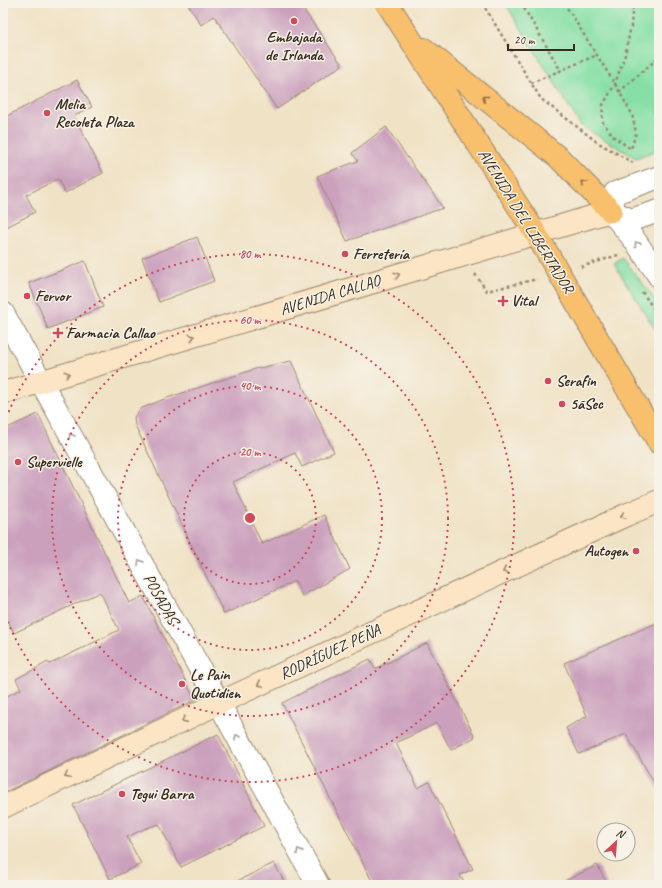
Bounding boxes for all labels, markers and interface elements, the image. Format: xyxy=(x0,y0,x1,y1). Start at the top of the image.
marker: Embajada de Irlanda xyxy=(289,16,299,26)
scale bar xyxy=(508,26,574,52)
place label: Embajada de Irlanda xyxy=(265,27,324,65)
text: 20 m xyxy=(514,32,536,48)
place label: Melia Recoleta Plaza xyxy=(55,94,135,132)
one-way arrow xyxy=(483,96,490,103)
marker: Melia Recoleta Plaza xyxy=(42,108,52,118)
street label: AVENIDA DEL LIBERTADOR xyxy=(474,145,580,298)
one-way arrow xyxy=(581,180,589,188)
one-way arrow xyxy=(634,241,641,248)
place label: Ferretería xyxy=(353,244,411,264)
text: 80 m xyxy=(240,246,261,262)
marker: Ferretería xyxy=(340,249,350,259)
street label: AVENIDA CALLAO xyxy=(278,270,384,320)
one-way arrow xyxy=(393,271,400,280)
place label: Fervor xyxy=(35,286,72,306)
marker: Fervor xyxy=(22,291,32,301)
place label: Vital xyxy=(511,291,540,311)
marker: Vital xyxy=(498,296,508,306)
text: 60 m xyxy=(240,312,262,328)
place label: Farmacia Callao xyxy=(66,323,156,343)
marker: Farmacia Callao xyxy=(53,328,63,338)
one-way arrow xyxy=(188,333,195,342)
one-way arrow xyxy=(64,370,71,379)
place label: Serafin xyxy=(556,371,597,391)
marker: Serafin xyxy=(543,376,553,386)
text: 40 m xyxy=(240,378,261,394)
place label: 5āSec xyxy=(570,394,604,414)
marker: 5āSec xyxy=(557,399,567,409)
one-way arrow xyxy=(68,433,75,440)
text: 20 m xyxy=(240,444,261,460)
place label: Supervielle xyxy=(26,452,83,472)
marker: Supervielle xyxy=(13,457,23,467)
centre of rings xyxy=(243,511,257,525)
one-way arrow xyxy=(619,511,627,519)
place label: Autogen xyxy=(584,541,630,561)
marker: Autogen xyxy=(631,546,641,556)
one-way arrow xyxy=(138,558,145,566)
one-way arrow xyxy=(502,566,509,574)
street label: POSADAS xyxy=(139,570,185,631)
street label: RODRÍGUEZ PEÑA xyxy=(276,620,384,684)
place label: Le Pain Quotidien xyxy=(190,665,242,703)
marker: Le Pain Quotidien xyxy=(177,679,187,689)
one-way arrow xyxy=(257,679,264,687)
one-way arrow xyxy=(181,715,188,723)
one-way arrow xyxy=(235,733,242,741)
one-way arrow xyxy=(64,771,71,779)
place label: Tegui Barra xyxy=(130,784,195,804)
marker: Tegui Barra xyxy=(117,789,127,799)
north arrow xyxy=(596,822,636,862)
text: N xyxy=(614,825,628,842)
one-way arrow xyxy=(297,848,304,855)

